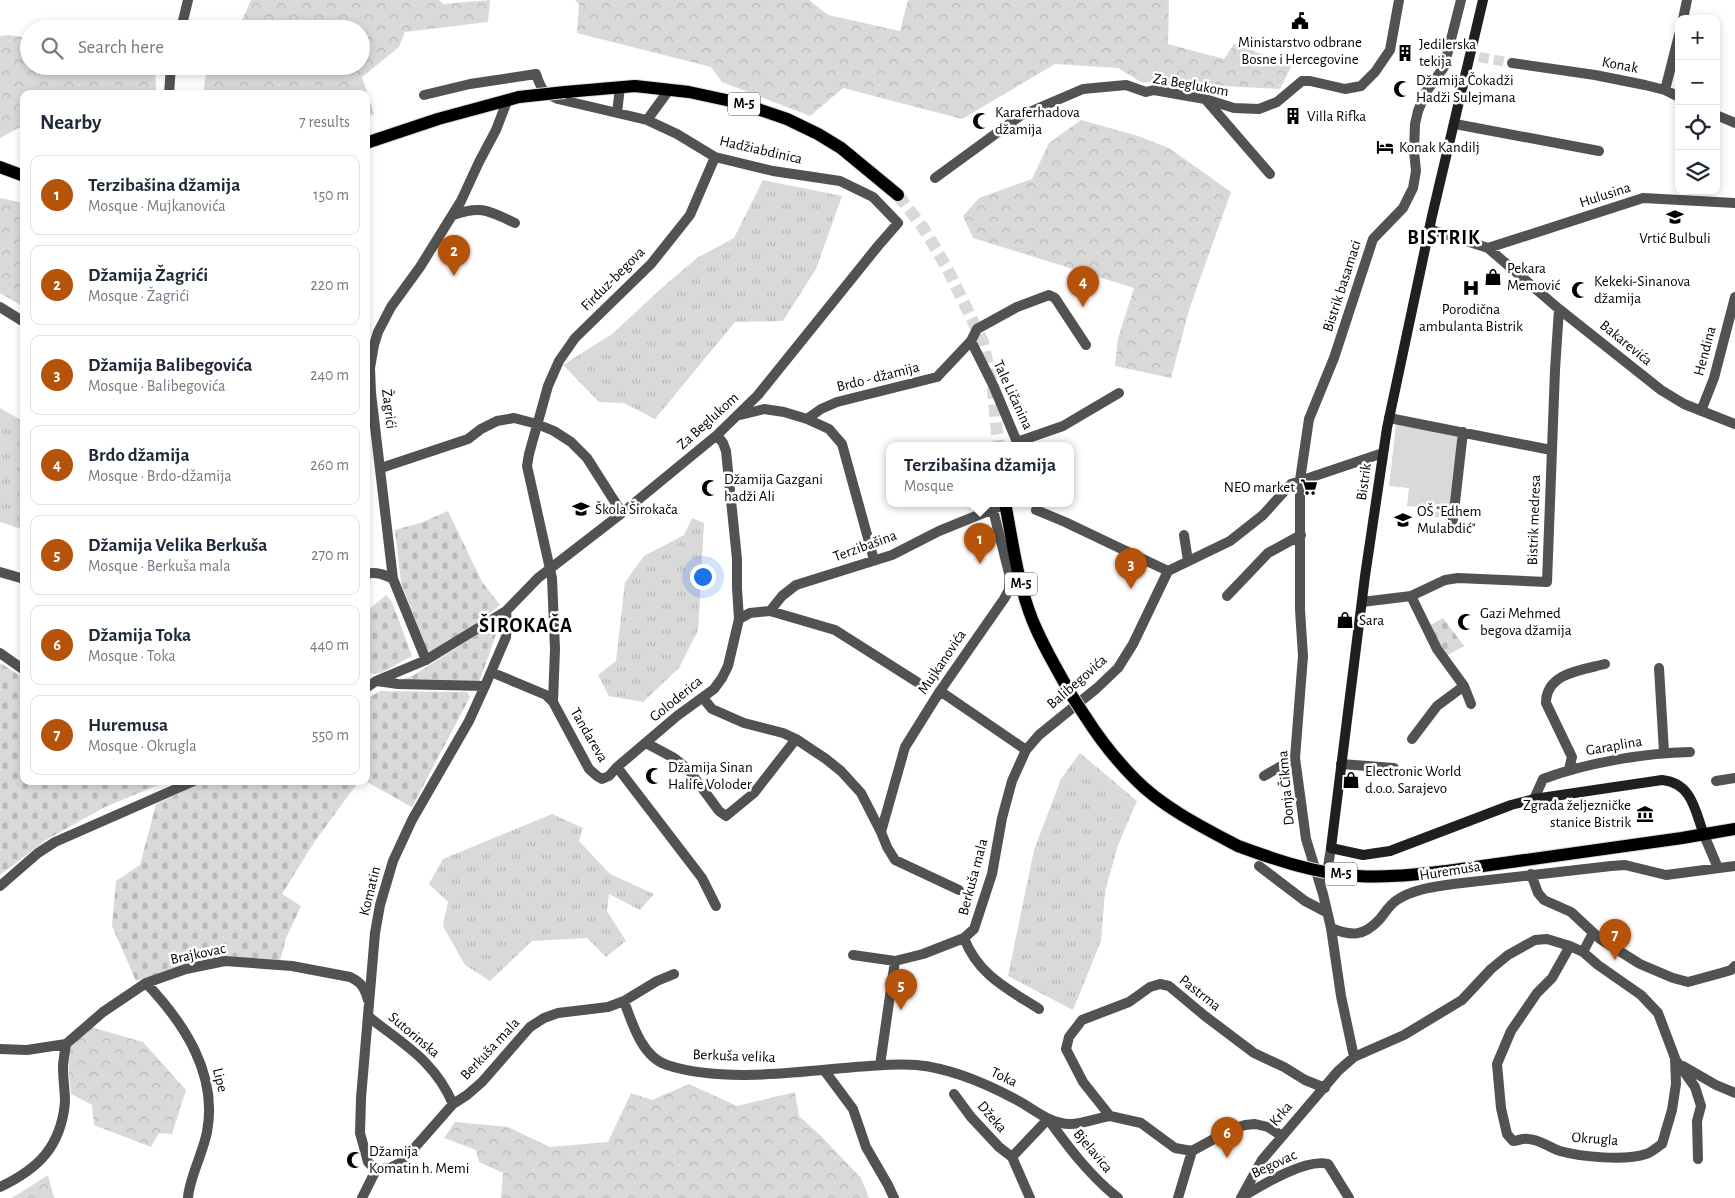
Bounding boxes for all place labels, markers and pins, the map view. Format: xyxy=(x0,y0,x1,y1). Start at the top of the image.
public building icon: Ministarstvo odbrane Bosne i Hercegovine xyxy=(1290,11,1310,31)
place label: Ministarstvo odbrane Bosne i Hercegovine xyxy=(1238,35,1362,67)
place label: Jedilerska tekija xyxy=(1419,37,1476,69)
building icon: Jedilerska tekija xyxy=(1395,43,1415,63)
place label: Džamija Čokadži Hadži Sulejmana xyxy=(1416,72,1516,105)
mosque icon: Džamija Čokadži Hadži Sulejmana xyxy=(1392,79,1412,99)
place label: Karaferhadova džamija xyxy=(995,105,1080,137)
building icon: Villa Rifka xyxy=(1283,106,1303,126)
place label: Villa Rifka xyxy=(1307,109,1366,124)
mosque icon: Karaferhadova džamija xyxy=(971,111,991,131)
hotel icon: Konak Kandilj xyxy=(1375,137,1395,157)
place label: Konak Kandilj xyxy=(1399,140,1480,155)
school or university icon: Vrtić Bulbuli xyxy=(1665,207,1685,227)
place label: Vrtić Bulbuli xyxy=(1639,231,1711,246)
pin: 2 xyxy=(438,235,470,276)
place label: Pekara Memović xyxy=(1507,261,1561,293)
pin: 4 xyxy=(1067,266,1099,307)
shop icon: Pekara Memović xyxy=(1483,267,1503,287)
place label: Kekeki-Sinanova džamija xyxy=(1594,274,1691,306)
hospital icon: Porodična ambulanta Bistrik xyxy=(1461,278,1481,298)
mosque icon: Kekeki-Sinanova džamija xyxy=(1570,280,1590,300)
place label: Porodična ambulanta Bistrik xyxy=(1419,302,1523,334)
place label: Džamija Gazgani hadži Ali xyxy=(724,472,823,504)
supermarket icon: NEO market xyxy=(1299,477,1319,497)
mosque icon: Džamija Gazgani hadži Ali xyxy=(700,478,720,498)
place label: NEO market xyxy=(1224,480,1295,495)
school or university icon: Škola Širokača xyxy=(571,499,591,519)
place label: Škola Širokača xyxy=(595,501,678,517)
place label: OŠ "Edhem Mulabdić" xyxy=(1417,503,1482,536)
school or university icon: OŠ "Edhem Mulabdić" xyxy=(1393,510,1413,530)
pin: 1 xyxy=(964,523,996,564)
pin: 3 xyxy=(1115,548,1147,589)
place label: Gazi Mehmed begova džamija xyxy=(1480,606,1572,638)
shop icon: Sara xyxy=(1335,610,1355,630)
mosque icon: Gazi Mehmed begova džamija xyxy=(1456,612,1476,632)
place label: Sara xyxy=(1359,613,1384,628)
place label: Džamija Sinan Halife Voloder xyxy=(668,760,753,792)
place label: Electronic World d.o.o. Sarajevo xyxy=(1365,764,1462,796)
mosque icon: Džamija Sinan Halife Voloder xyxy=(644,766,664,786)
shop icon: Electronic World d.o.o. Sarajevo xyxy=(1341,770,1361,790)
place label: Zgrada željezničke stanice Bistrik xyxy=(1523,798,1631,830)
museum icon: Zgrada željezničke stanice Bistrik xyxy=(1635,804,1655,824)
pin: 7 xyxy=(1599,919,1631,960)
pin: 5 xyxy=(885,969,917,1010)
pin: 6 xyxy=(1211,1117,1243,1158)
place label: Džamija Komatin h. Memi xyxy=(369,1144,469,1176)
mosque icon: Džamija Komatin h. Memi xyxy=(345,1150,365,1170)

